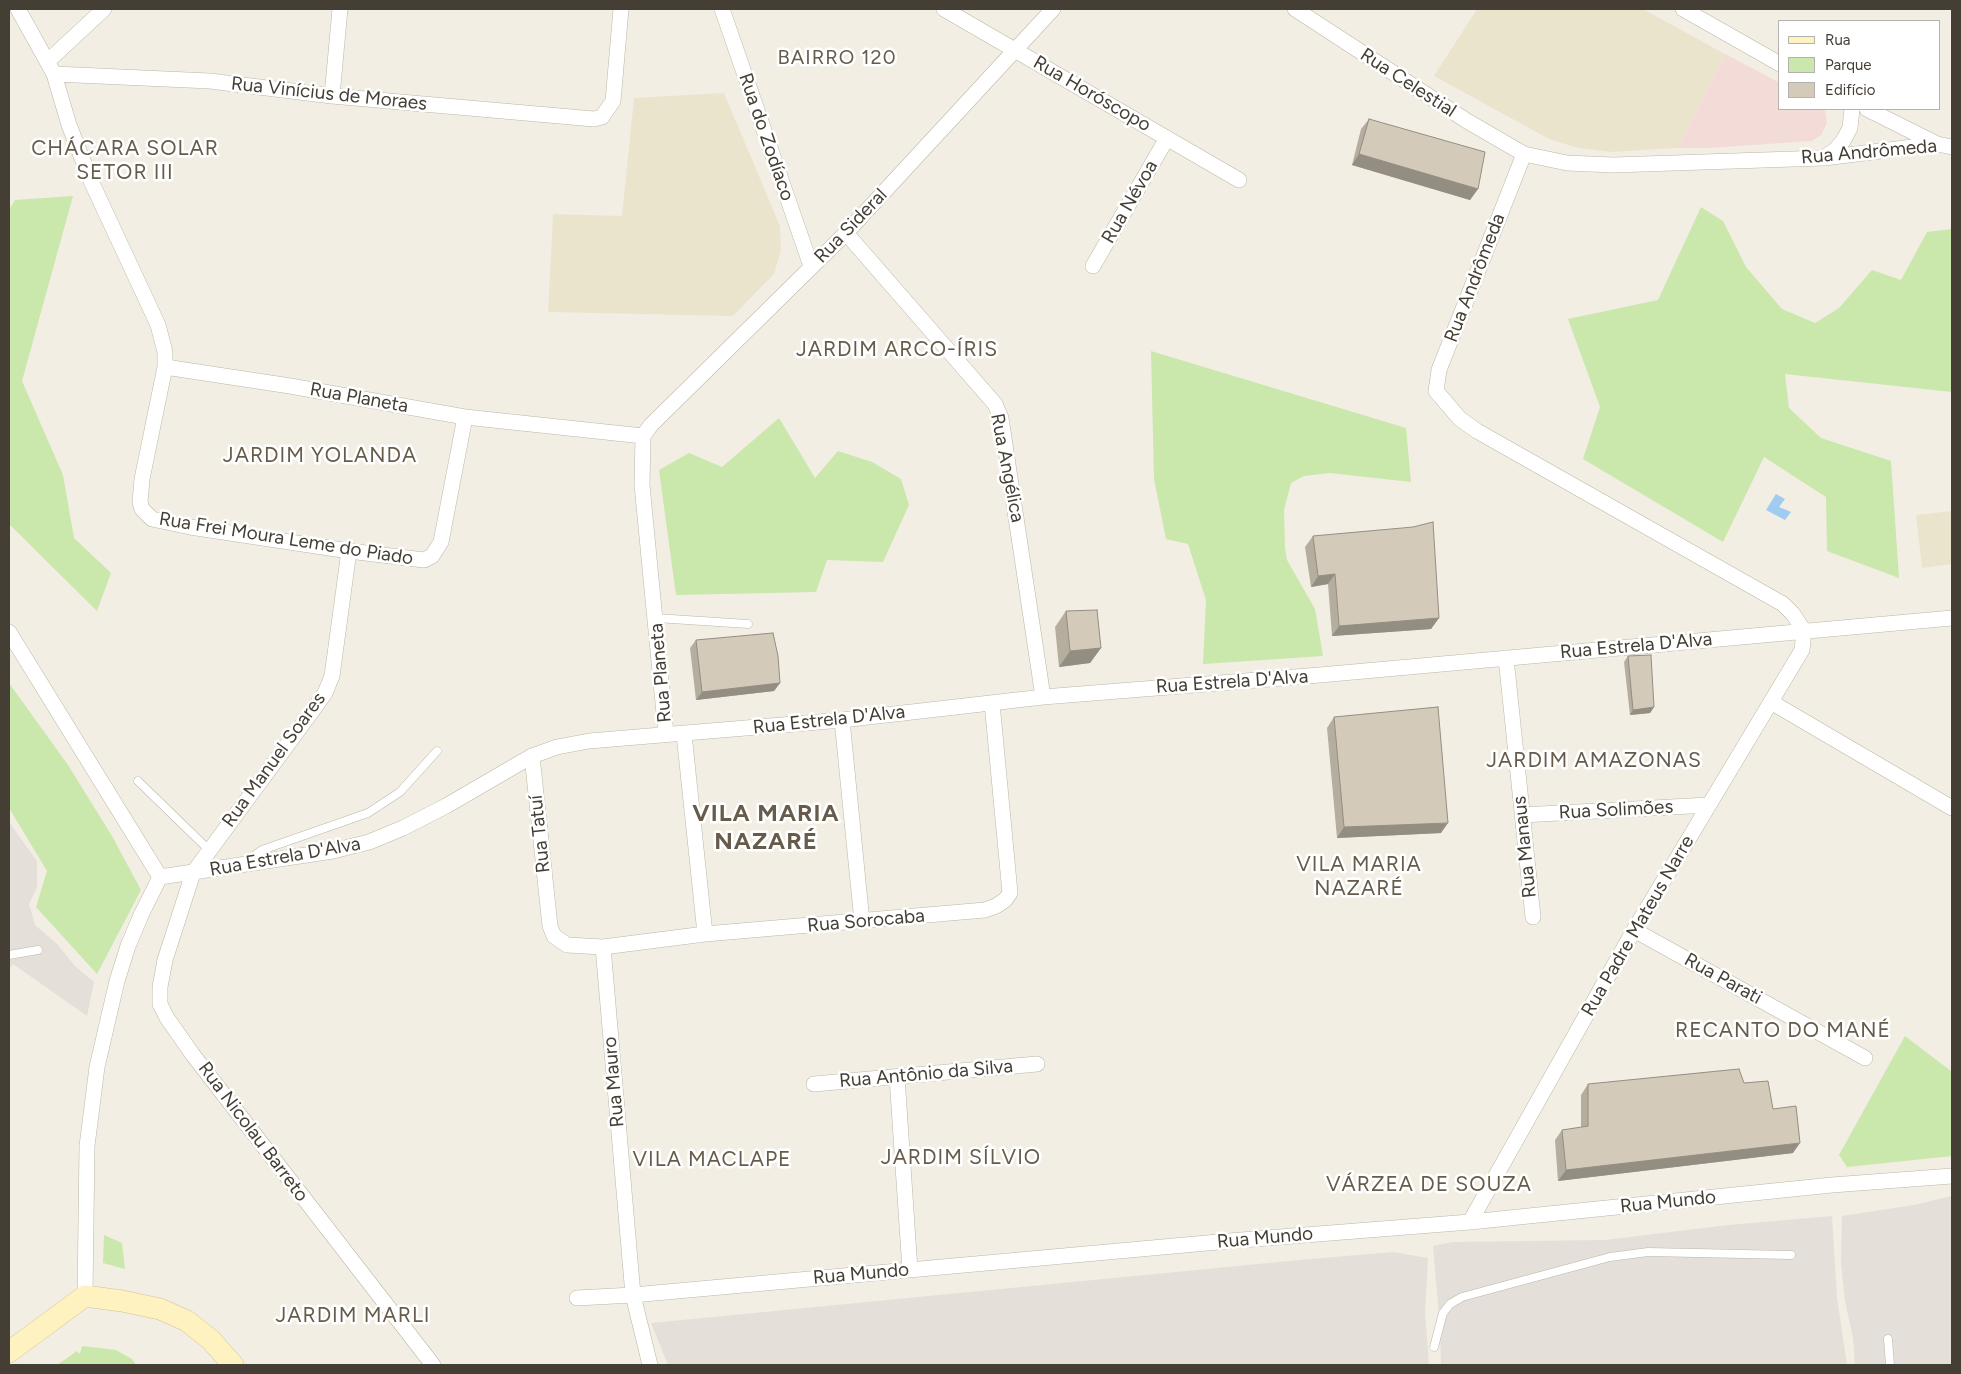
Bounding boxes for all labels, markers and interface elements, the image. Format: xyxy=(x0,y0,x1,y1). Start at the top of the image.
legend xyxy=(1778,20,1941,110)
text: Rua xyxy=(1825,31,1850,49)
street label: Rua Celestial xyxy=(1356,44,1460,122)
district label: BAIRRO 120 xyxy=(776,46,898,70)
street label: Rua Horóscopo xyxy=(1029,51,1155,137)
text: Parque xyxy=(1825,56,1872,74)
street label: Rua do Zodíaco xyxy=(733,70,799,204)
street label: Rua Vinícius de Moraes xyxy=(230,72,428,116)
text: Edifício xyxy=(1825,81,1875,99)
street label: Rua Andrômeda xyxy=(1800,135,1938,169)
district label: CHÁCARA SOLAR SETOR III xyxy=(30,136,220,186)
street label: Rua Névoa xyxy=(1097,156,1163,248)
street label: Rua Sideral xyxy=(810,184,892,268)
street label: Rua Andrômeda xyxy=(1440,210,1510,346)
district label: JARDIM ARCO-ÍRIS xyxy=(794,337,1000,363)
street label: Rua Planeta xyxy=(308,378,410,418)
street label: Rua Angélica xyxy=(985,412,1029,524)
district label: JARDIM YOLANDA xyxy=(221,443,419,469)
street label: Rua Frei Moura Leme do Piado xyxy=(157,508,415,570)
street label: Rua Planeta xyxy=(645,622,677,724)
street label: Rua Estrela D'Alva xyxy=(1559,628,1713,664)
street label: Rua Estrela D'Alva xyxy=(1155,665,1309,699)
street label: Rua Manuel Soares xyxy=(217,688,331,832)
street label: Rua Estrela D'Alva xyxy=(752,701,906,739)
district label: JARDIM AMAZONAS xyxy=(1484,748,1704,774)
street label: Rua Tatuí xyxy=(525,794,555,874)
street label: Rua Manaus xyxy=(1508,795,1542,899)
street label: Rua Solimões xyxy=(1558,796,1674,824)
district label: VILA MARIA NAZARÉ xyxy=(691,800,841,856)
street label: Rua Padre Mateus Narre xyxy=(1577,832,1699,1020)
street label: Rua Estrela D'Alva xyxy=(208,833,362,881)
district label: VILA MARIA NAZARÉ xyxy=(1295,852,1423,902)
street label: Rua Sorocaba xyxy=(806,905,926,937)
street label: Rua Parati xyxy=(1680,948,1766,1010)
district label: RECANTO DO MANÉ xyxy=(1673,1018,1893,1044)
street label: Rua Mauro xyxy=(599,1036,629,1128)
street label: Rua Antônio da Silva xyxy=(838,1055,1014,1093)
street label: Rua Nicolau Barreto xyxy=(193,1058,313,1206)
district label: JARDIM SÍLVIO xyxy=(879,1145,1043,1171)
district label: VILA MACLAPE xyxy=(631,1147,793,1173)
district label: VÁRZEA DE SOUZA xyxy=(1324,1172,1534,1198)
street label: Rua Mundo xyxy=(1619,1186,1717,1218)
street label: Rua Mundo xyxy=(1216,1222,1314,1254)
street label: Rua Mundo xyxy=(812,1258,910,1290)
district label: JARDIM MARLI xyxy=(274,1303,432,1329)

